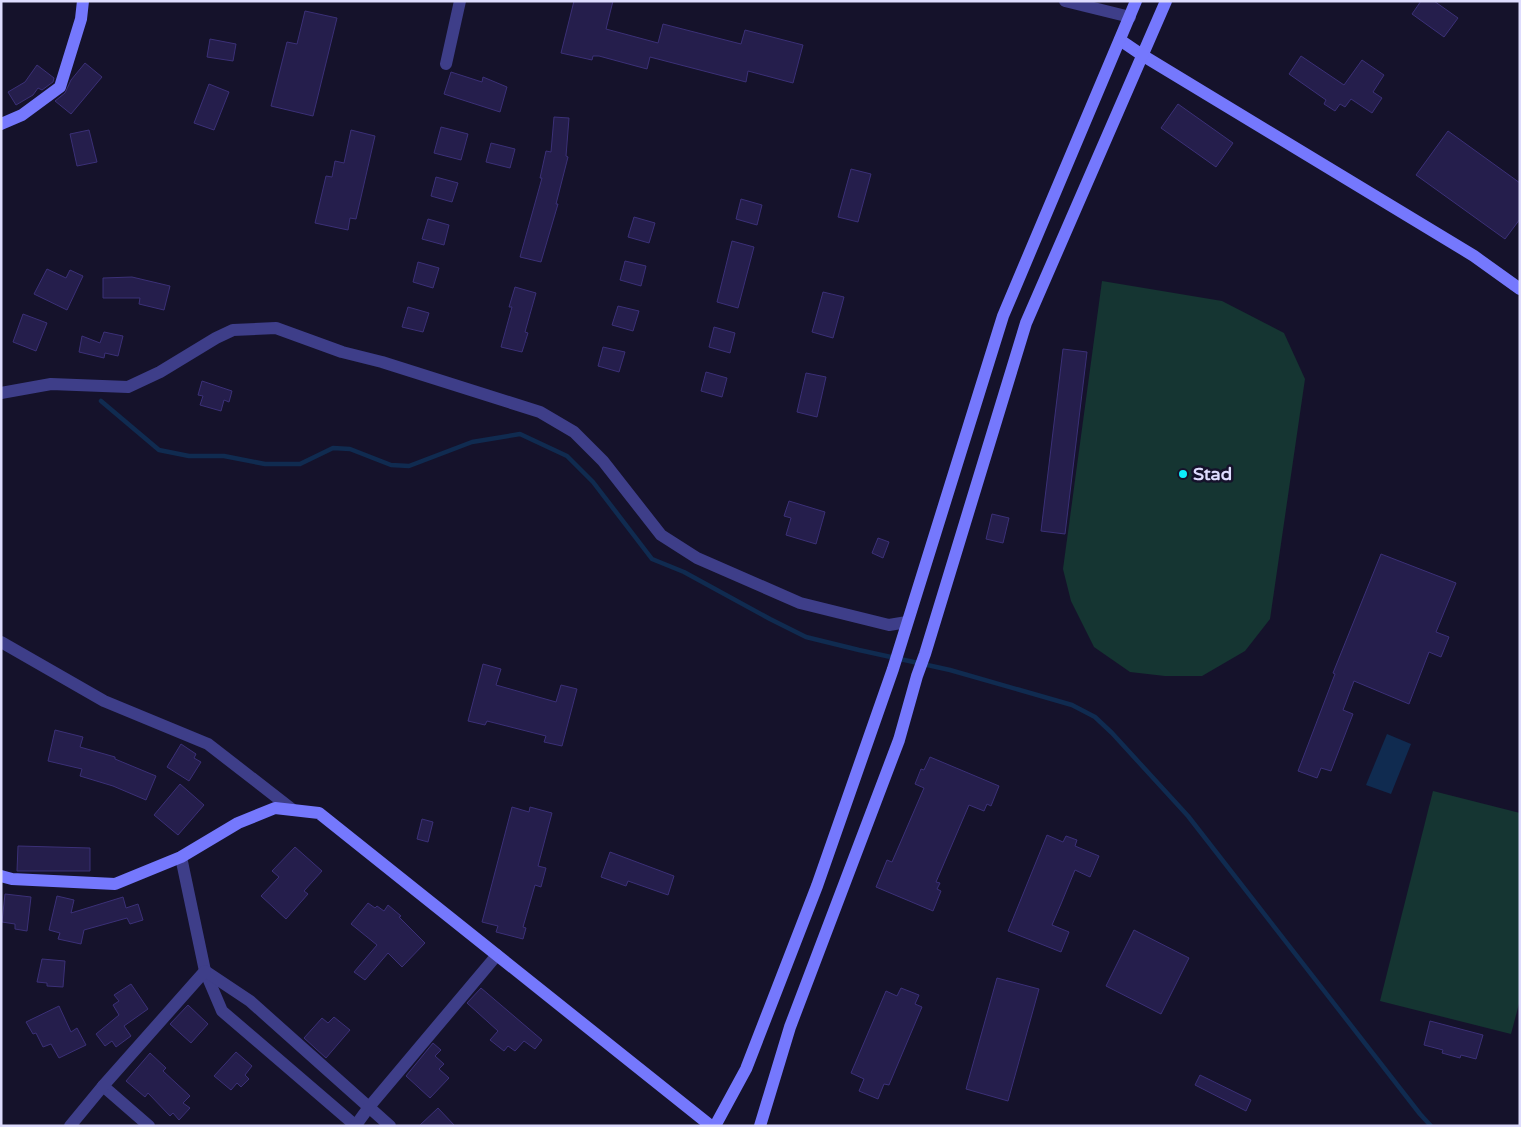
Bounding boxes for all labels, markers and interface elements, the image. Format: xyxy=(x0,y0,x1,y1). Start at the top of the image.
place label: Stad xyxy=(1193,463,1232,485)
marker: Stad xyxy=(1177,468,1189,480)

